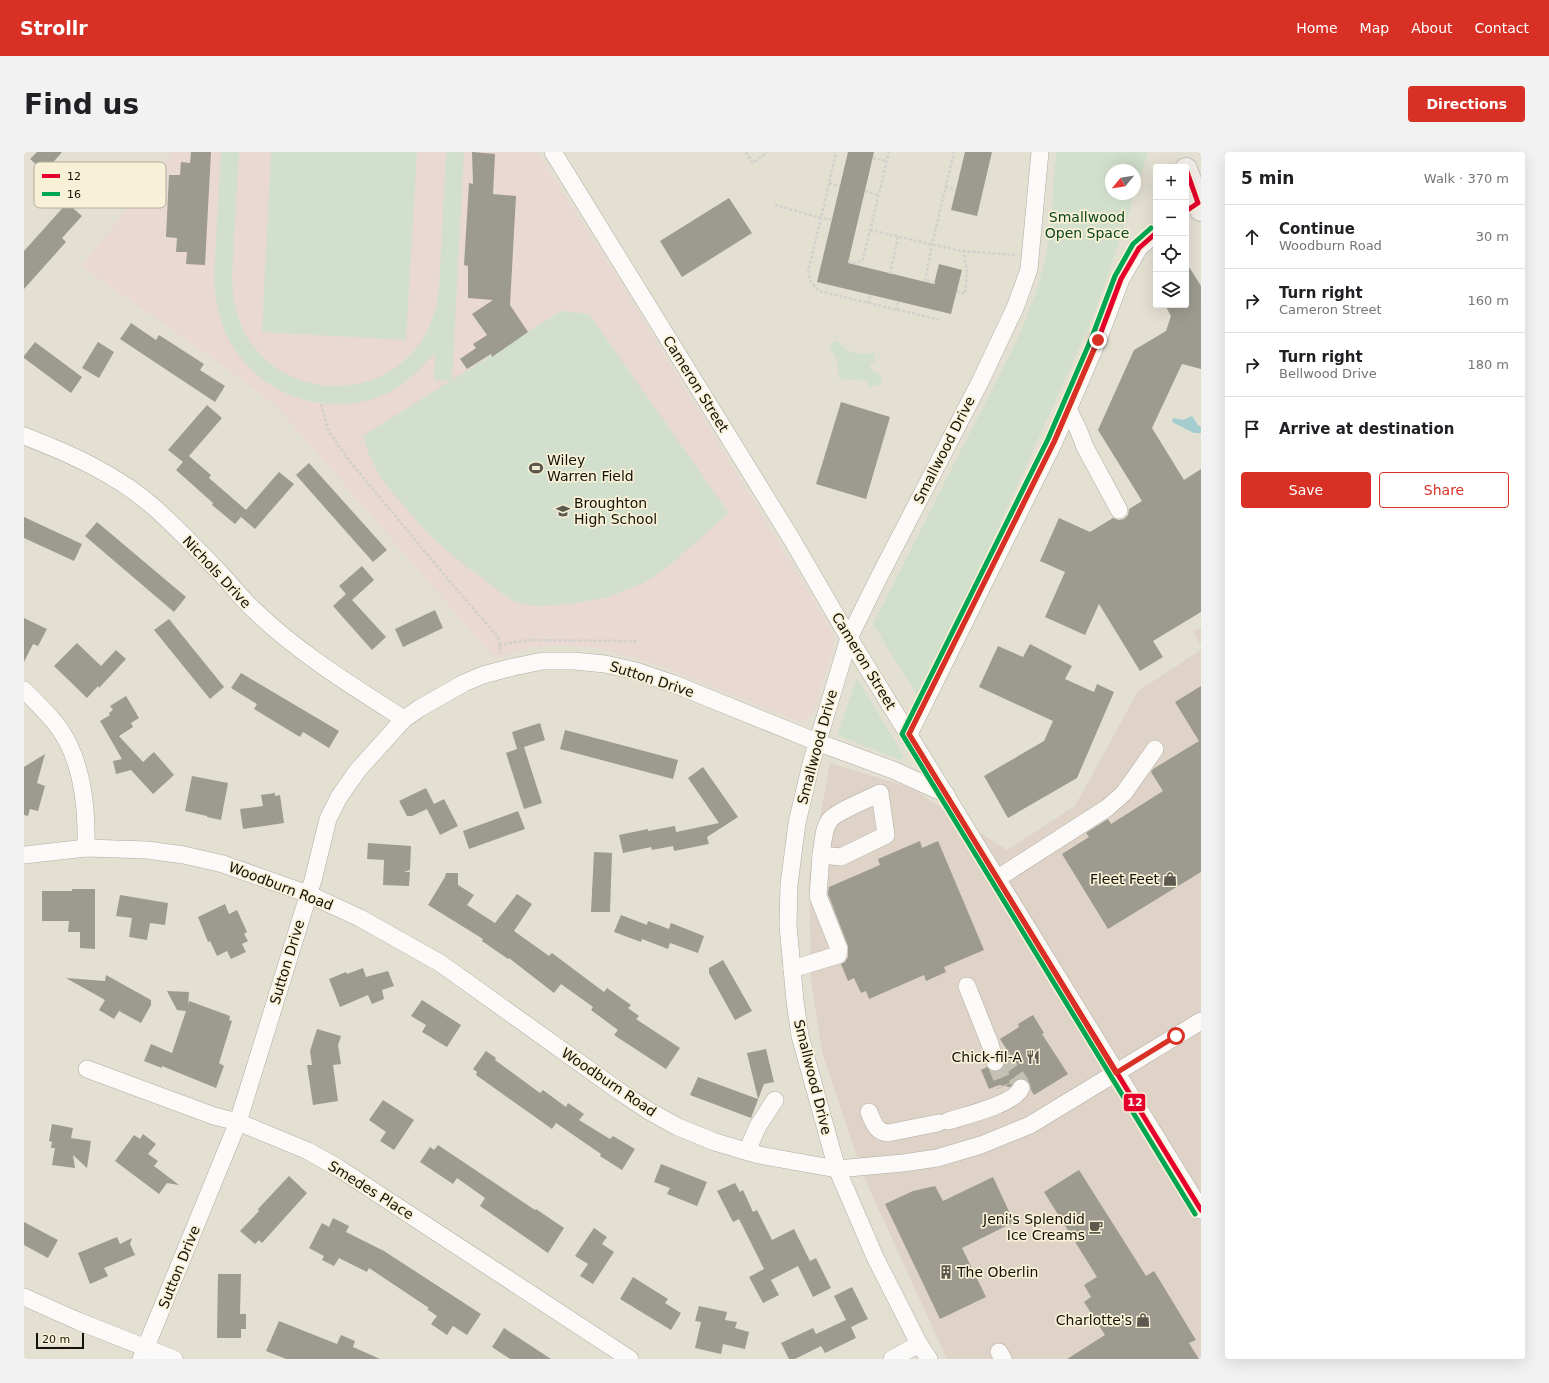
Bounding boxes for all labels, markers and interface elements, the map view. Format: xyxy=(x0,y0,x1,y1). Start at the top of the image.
text: Strollr xyxy=(20,17,88,39)
text: Home xyxy=(1296,20,1338,36)
text: Map xyxy=(1360,20,1389,36)
text: About xyxy=(1411,20,1453,36)
text: Contact xyxy=(1475,20,1529,36)
button: Directions xyxy=(1408,86,1525,122)
text: Find us xyxy=(24,88,139,121)
legend xyxy=(34,162,166,208)
north arrow xyxy=(1105,164,1141,200)
map controls xyxy=(1153,164,1189,308)
button: + xyxy=(1153,164,1189,200)
text: 5 min xyxy=(1241,168,1294,188)
text: 12 xyxy=(67,170,81,183)
text: Walk · 370 m xyxy=(1424,171,1509,186)
text: 16 xyxy=(67,188,81,201)
button: − xyxy=(1153,200,1189,236)
park label: Smallwood Open Space xyxy=(1045,209,1129,241)
text: Continue xyxy=(1279,220,1355,238)
icon: ahead xyxy=(1241,226,1263,248)
text: 30 m xyxy=(1476,229,1509,244)
button: locate xyxy=(1153,236,1189,272)
text: Woodburn Road xyxy=(1279,238,1382,253)
button: layers xyxy=(1153,272,1189,308)
text: Turn right xyxy=(1279,284,1363,302)
icon: right xyxy=(1241,290,1263,312)
text: 160 m xyxy=(1467,293,1509,308)
text: Cameron Street xyxy=(1279,302,1382,317)
route end xyxy=(1089,331,1107,349)
street label: Cameron Street xyxy=(660,333,732,436)
text: Turn right xyxy=(1279,348,1363,366)
icon: right xyxy=(1241,354,1263,376)
text: 180 m xyxy=(1467,357,1509,372)
text: Bellwood Drive xyxy=(1279,366,1377,381)
street label: Smallwood Drive xyxy=(910,394,978,506)
icon: arrive xyxy=(1241,418,1263,440)
text: Arrive at destination xyxy=(1279,420,1454,438)
place label: Wiley Warren Field xyxy=(547,452,634,484)
sports icon: Wiley Warren Field xyxy=(528,460,544,476)
button: Save xyxy=(1241,472,1371,508)
button: Share xyxy=(1379,472,1509,508)
place label: Broughton High School xyxy=(574,495,657,527)
school or university icon: Broughton High School xyxy=(555,503,571,519)
street label: Nichols Drive xyxy=(180,533,254,611)
street label: Cameron Street xyxy=(829,610,900,713)
street label: Sutton Drive xyxy=(608,658,696,700)
street label: Smallwood Drive xyxy=(794,688,840,806)
street label: Woodburn Road xyxy=(226,859,336,913)
place label: Fleet Feet xyxy=(1090,871,1159,887)
shop icon: Fleet Feet xyxy=(1162,871,1178,887)
street label: Sutton Drive xyxy=(266,918,308,1006)
street label: Smallwood Drive xyxy=(791,1018,835,1136)
route start xyxy=(1167,1027,1185,1045)
street label: Woodburn Road xyxy=(559,1044,659,1120)
place label: Chick-fil-A xyxy=(952,1049,1022,1065)
restaurant icon: Chick-fil-A xyxy=(1025,1049,1041,1065)
line badge: 12 xyxy=(1123,1093,1146,1112)
text: 12 xyxy=(1127,1096,1143,1109)
street label: Smedes Place xyxy=(325,1157,417,1223)
place label: Jeni's Splendid Ice Creams xyxy=(982,1211,1085,1243)
cafe icon: Jeni's Splendid Ice Creams xyxy=(1088,1219,1104,1235)
street label: Sutton Drive xyxy=(155,1223,203,1311)
building icon: The Oberlin xyxy=(938,1264,954,1280)
place label: The Oberlin xyxy=(956,1264,1038,1280)
place label: Charlotte's xyxy=(1056,1312,1132,1328)
shop icon: Charlotte's xyxy=(1135,1312,1151,1328)
scale bar xyxy=(36,1331,84,1350)
text: 20 m xyxy=(42,1333,70,1346)

